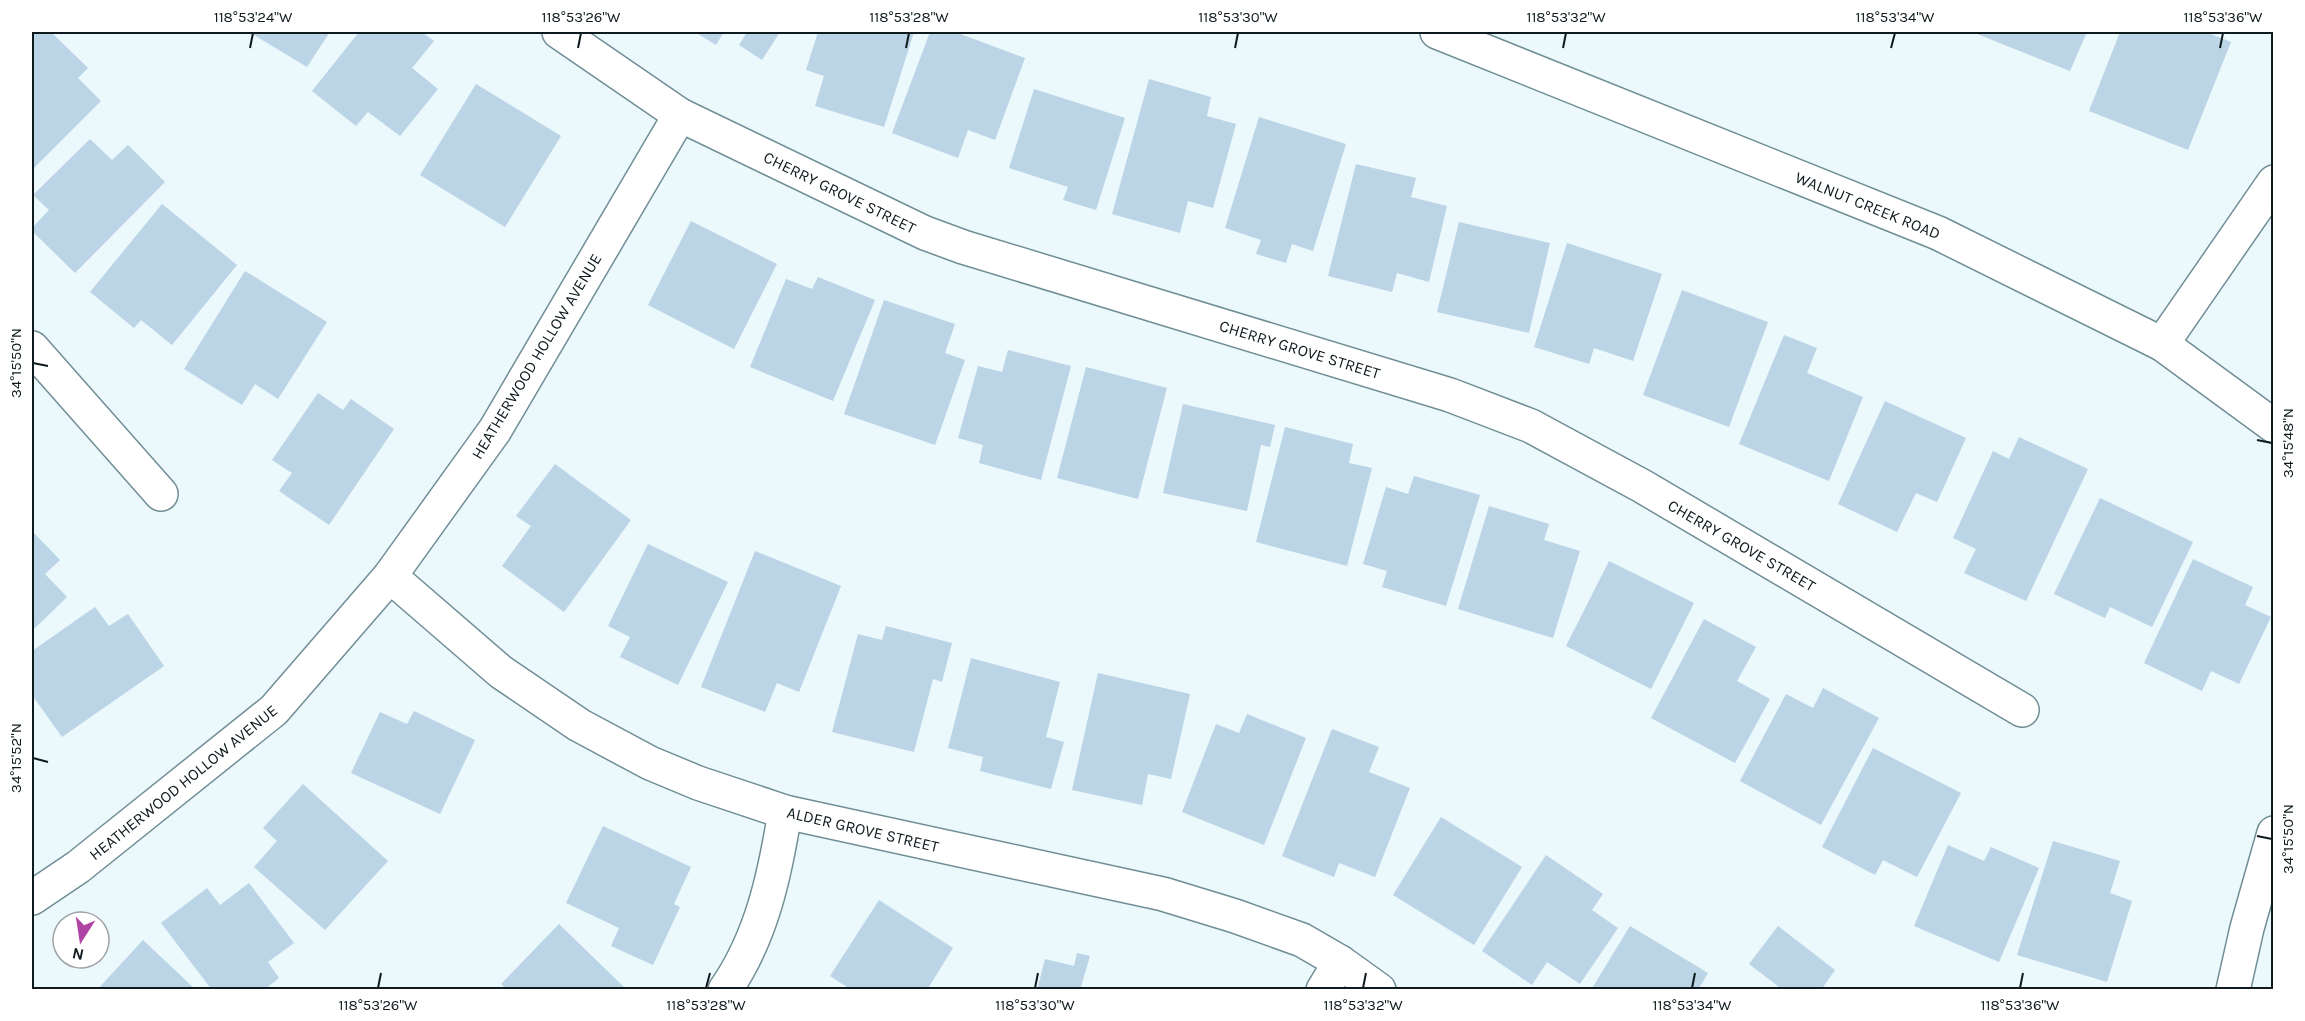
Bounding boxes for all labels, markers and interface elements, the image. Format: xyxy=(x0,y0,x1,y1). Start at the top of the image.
text: 118°53'24"W xyxy=(214,8,293,26)
text: 118°53'26"W xyxy=(542,8,621,26)
text: 118°53'28"W xyxy=(869,8,949,26)
text: 118°53'30"W xyxy=(1198,8,1278,26)
text: 118°53'32"W xyxy=(1526,8,1606,26)
text: 118°53'34"W xyxy=(1856,8,1935,26)
text: 118°53'36"W xyxy=(2183,8,2263,26)
street label: CHERRY GROVE STREET xyxy=(760,147,919,238)
street label: WALNUT CREEK ROAD xyxy=(1793,168,1943,243)
street label: HEATHERWOOD HOLLOW AVENUE xyxy=(467,250,605,463)
street label: CHERRY GROVE STREET xyxy=(1217,316,1383,383)
text: 34°15'50"N xyxy=(7,328,25,398)
text: 34°15'48"N xyxy=(2279,408,2297,478)
street label: CHERRY GROVE STREET xyxy=(1665,495,1819,595)
street label: HEATHERWOOD HOLLOW AVENUE xyxy=(85,701,281,864)
text: 34°15'52"N xyxy=(7,723,25,793)
street label: ALDER GROVE STREET xyxy=(785,803,941,856)
text: 34°15'50"N xyxy=(2279,804,2297,874)
north arrow xyxy=(51,910,111,970)
text: N xyxy=(70,944,86,965)
text: 118°53'26"W xyxy=(339,996,418,1014)
text: 118°53'28"W xyxy=(666,996,746,1014)
text: 118°53'30"W xyxy=(995,996,1075,1014)
text: 118°53'32"W xyxy=(1323,996,1403,1014)
text: 118°53'34"W xyxy=(1653,996,1732,1014)
text: 118°53'36"W xyxy=(1980,996,2060,1014)

